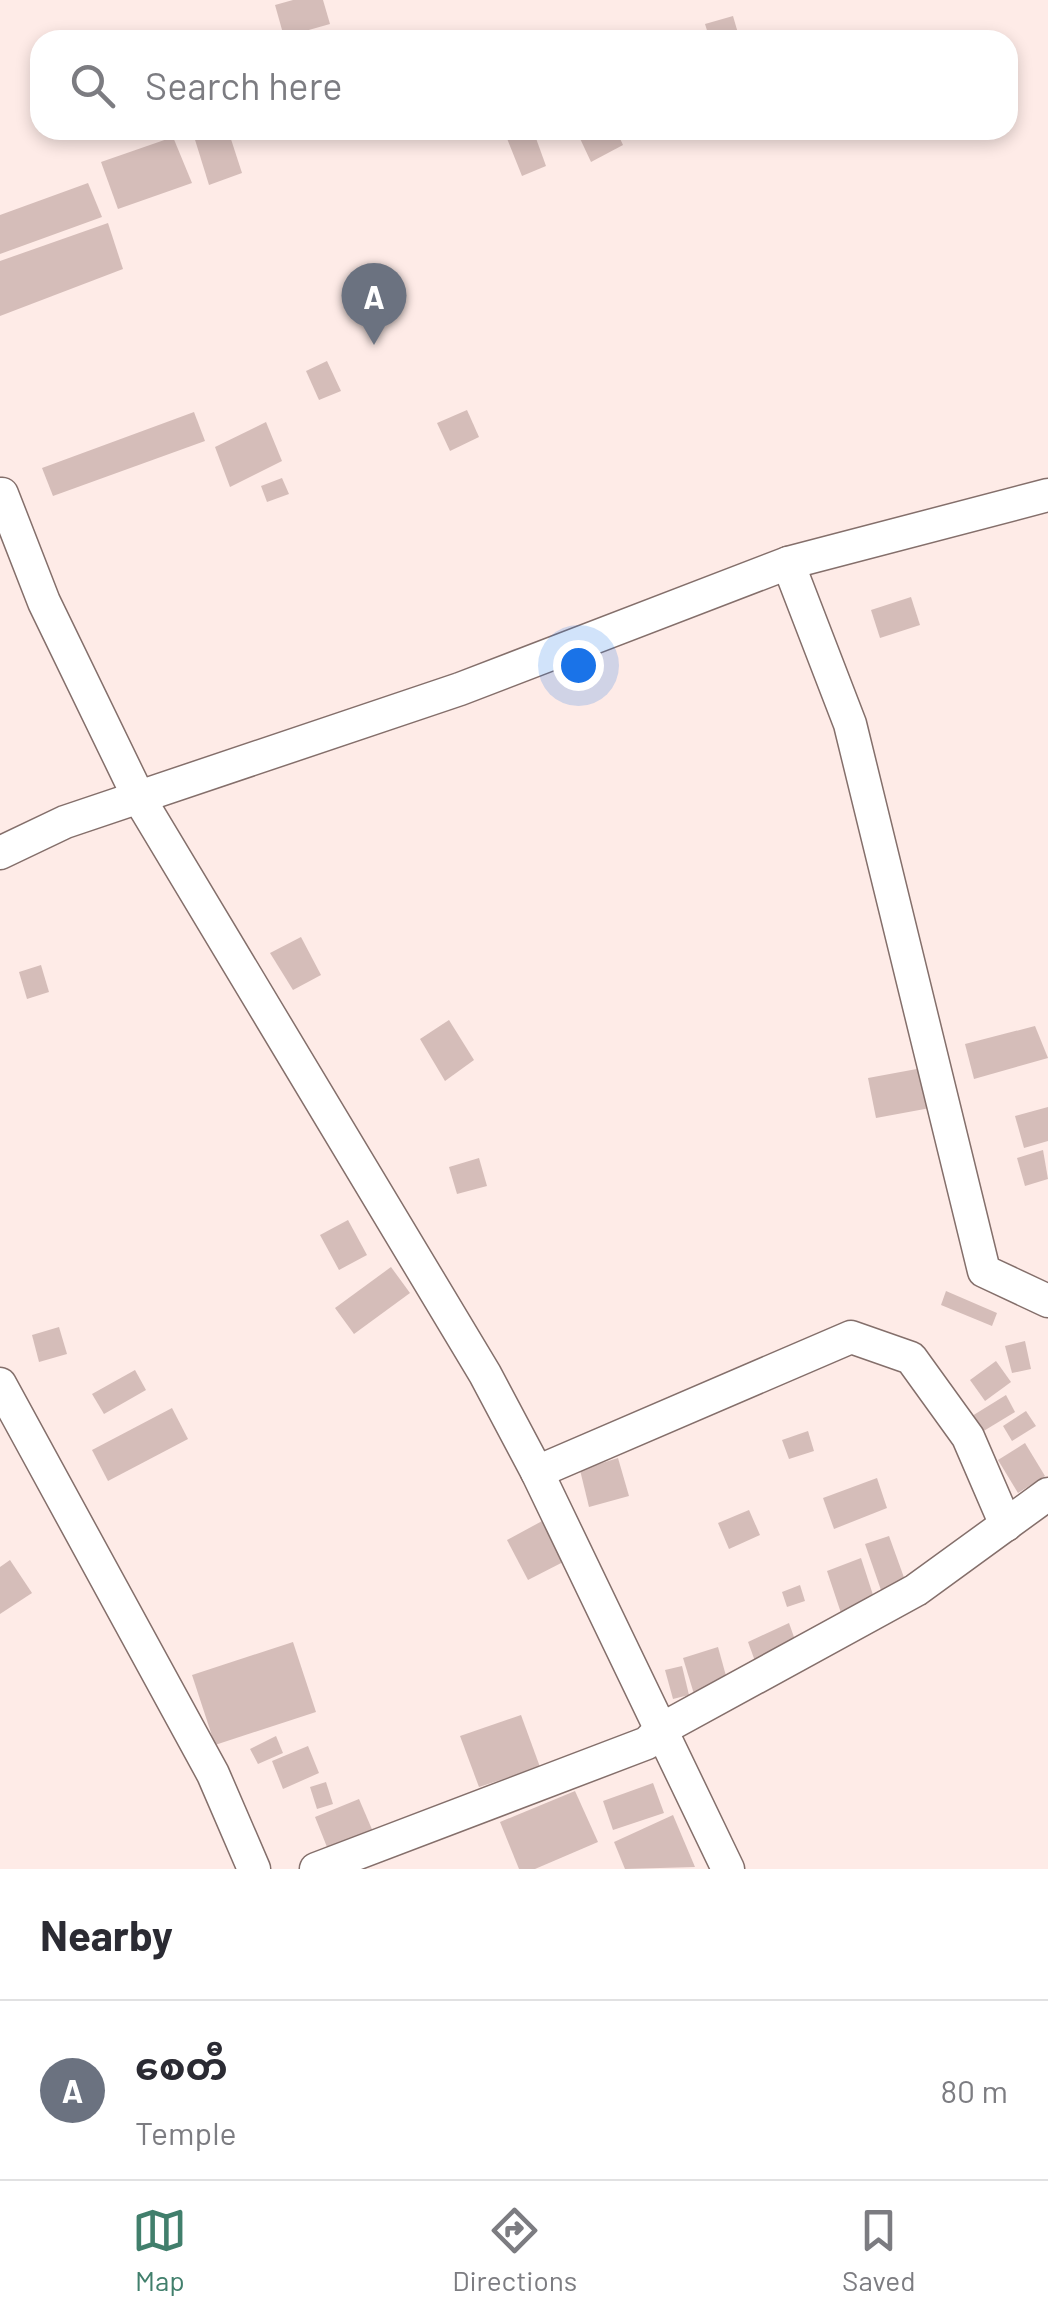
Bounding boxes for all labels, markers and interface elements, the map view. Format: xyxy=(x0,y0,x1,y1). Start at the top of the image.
search box xyxy=(30,30,1018,140)
icon: search xyxy=(65,58,120,113)
text: Search here xyxy=(145,62,343,108)
pin: A xyxy=(342,262,406,345)
your location xyxy=(553,640,604,691)
text: Nearby xyxy=(40,1909,173,1959)
text: စေတီ xyxy=(135,2042,228,2088)
text: A xyxy=(62,2071,83,2109)
text: 80 m xyxy=(940,2071,1008,2109)
text: Temple xyxy=(135,2113,237,2151)
tab: Map xyxy=(132,2203,187,2297)
tab: Directions xyxy=(452,2203,577,2297)
tab: Saved xyxy=(842,2203,916,2297)

